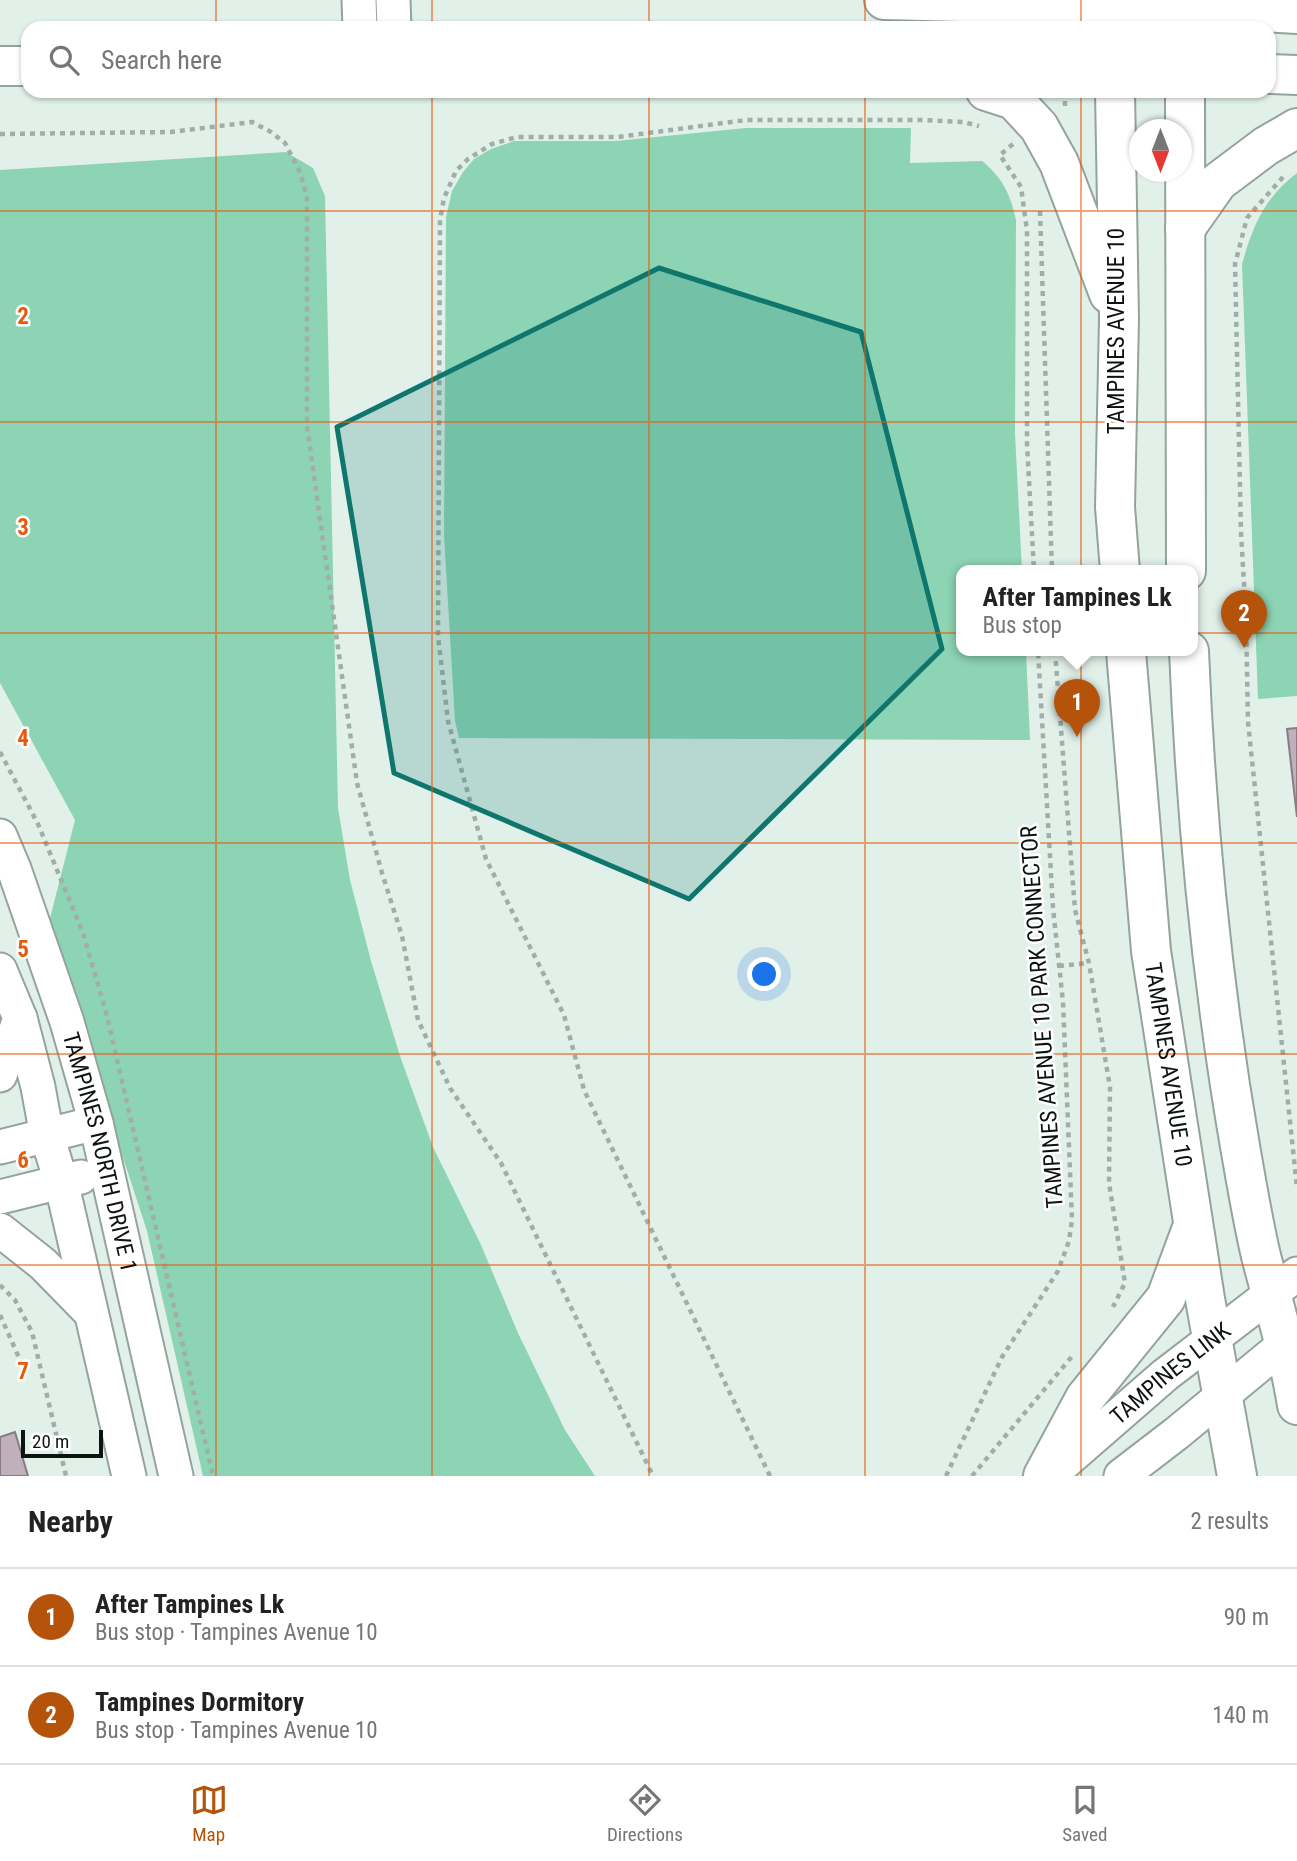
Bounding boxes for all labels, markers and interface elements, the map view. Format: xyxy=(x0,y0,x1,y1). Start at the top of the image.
search box xyxy=(21,21,1276,98)
icon: search xyxy=(45,41,83,79)
text: Search here xyxy=(101,45,222,75)
north arrow xyxy=(1129,119,1192,182)
street label: TAMPINES AVENUE 10 xyxy=(1103,228,1130,434)
text: 2 xyxy=(17,303,29,330)
text: 3 xyxy=(17,514,29,541)
popup xyxy=(956,565,1198,656)
text: After Tampines Lk xyxy=(982,582,1172,612)
pin: 2 xyxy=(1221,590,1267,648)
text: Bus stop xyxy=(982,612,1062,639)
pin: 1 xyxy=(1054,679,1100,737)
text: 4 xyxy=(17,725,29,752)
street label: TAMPINES AVENUE 10 PARK CONNECTOR xyxy=(1015,825,1069,1209)
text: 5 xyxy=(17,936,29,963)
your location xyxy=(747,957,781,991)
street label: TAMPINES AVENUE 10 xyxy=(1139,961,1198,1169)
street label: TAMPINES NORTH DRIVE 1 xyxy=(57,1029,143,1274)
text: 6 xyxy=(17,1147,29,1174)
street label: TAMPINES LINK xyxy=(1105,1316,1236,1430)
text: 7 xyxy=(17,1358,29,1385)
scale bar xyxy=(21,1427,103,1459)
text: 20 m xyxy=(32,1430,69,1453)
text: Nearby xyxy=(28,1504,113,1539)
text: 2 results xyxy=(1191,1508,1269,1535)
text: After Tampines Lk xyxy=(95,1589,284,1619)
text: 1 xyxy=(45,1604,57,1631)
text: 90 m xyxy=(1224,1604,1269,1631)
text: Bus stop · Tampines Avenue 10 xyxy=(95,1619,378,1646)
text: Tampines Dormitory xyxy=(95,1687,304,1717)
text: 2 xyxy=(45,1702,57,1729)
text: 140 m xyxy=(1212,1702,1269,1729)
text: Bus stop · Tampines Avenue 10 xyxy=(95,1717,378,1744)
tab: Map xyxy=(190,1781,228,1846)
tab: Directions xyxy=(607,1781,683,1846)
tab: Saved xyxy=(1062,1781,1107,1846)

